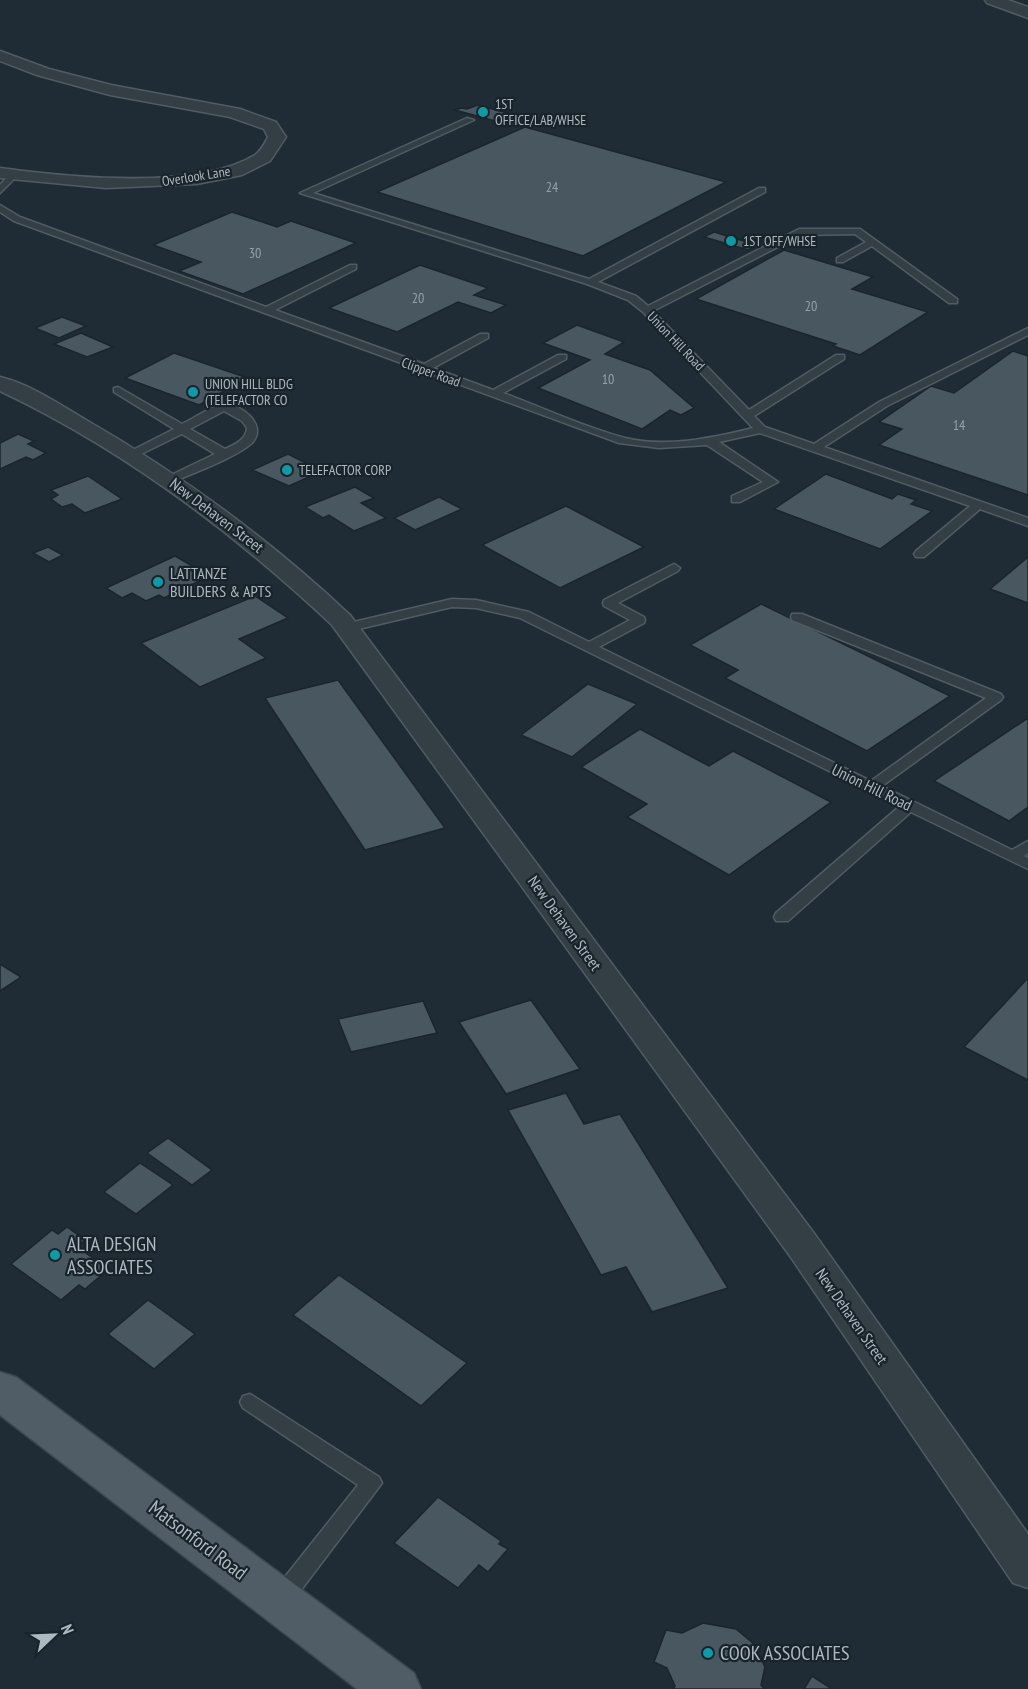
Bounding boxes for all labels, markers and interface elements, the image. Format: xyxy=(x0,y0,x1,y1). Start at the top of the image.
place label: 1ST OFFICE/LAB/WHSE xyxy=(495,95,586,129)
marker: 1ST OFFICE/LAB/WHSE xyxy=(476,105,490,119)
street label: Overlook Lane xyxy=(160,162,232,190)
house number: 24 xyxy=(546,178,559,196)
place label: 1ST OFF/WHSE xyxy=(743,232,816,250)
marker: 1ST OFF/WHSE xyxy=(724,234,738,248)
house number: 30 xyxy=(249,244,261,262)
house number: 20 xyxy=(412,289,424,307)
house number: 20 xyxy=(805,297,817,315)
street label: Union Hill Road xyxy=(643,308,709,374)
street label: Clipper Road xyxy=(399,353,463,391)
house number: 10 xyxy=(602,370,614,388)
place label: UNION HILL BLDG (TELEFACTOR CO xyxy=(205,375,293,409)
marker: UNION HILL BLDG (TELEFACTOR CO xyxy=(186,385,200,399)
house number: 14 xyxy=(953,416,966,434)
place label: TELEFACTOR CORP xyxy=(299,461,391,479)
marker: TELEFACTOR CORP xyxy=(280,463,294,477)
street label: New Dehaven Street xyxy=(166,473,268,557)
place label: LATTANZE BUILDERS & APTS xyxy=(170,563,272,601)
marker: LATTANZE BUILDERS & APTS xyxy=(151,575,165,589)
street label: Union Hill Road xyxy=(829,759,915,815)
street label: New Dehaven Street xyxy=(524,872,606,975)
place label: ALTA DESIGN ASSOCIATES xyxy=(67,1231,157,1280)
marker: ALTA DESIGN ASSOCIATES xyxy=(48,1248,62,1262)
street label: New Dehaven Street xyxy=(812,1264,893,1368)
street label: Matsonford Road xyxy=(144,1495,252,1585)
north arrow xyxy=(24,1605,84,1665)
text: N xyxy=(57,1621,79,1637)
place label: COOK ASSOCIATES xyxy=(720,1640,850,1666)
marker: COOK ASSOCIATES xyxy=(701,1646,715,1660)

